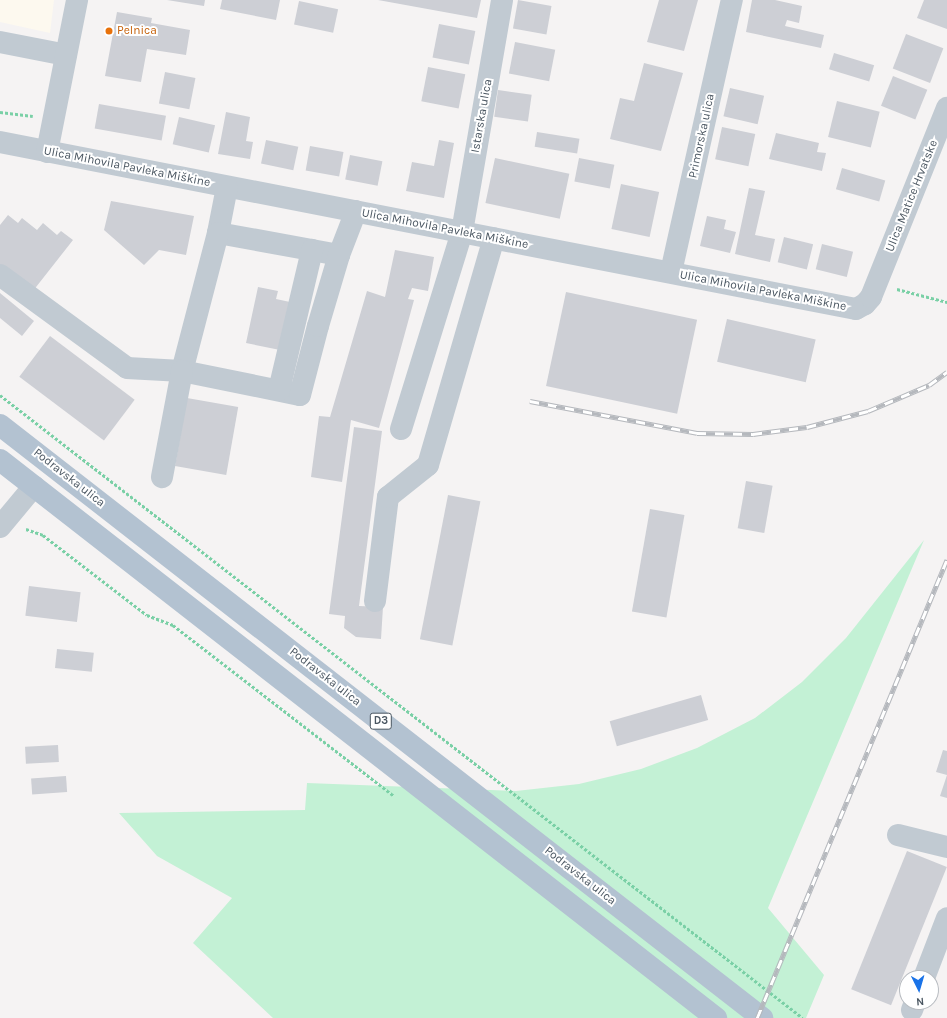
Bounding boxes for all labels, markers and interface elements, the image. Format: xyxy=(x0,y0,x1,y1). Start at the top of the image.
place label: Pelnica xyxy=(117,24,157,38)
marker: Pelnica xyxy=(104,26,114,36)
street label: Istarska ulica xyxy=(468,78,496,154)
street label: Primorska ulica xyxy=(686,92,718,180)
street label: Ulica Matice Hrvatske xyxy=(883,138,941,254)
street label: Ulica Mihovila Pavleka Miškine xyxy=(43,144,211,190)
street label: Ulica Mihovila Pavleka Miškine xyxy=(361,206,529,252)
street label: Ulica Mihovila Pavleka Miškine xyxy=(679,268,847,314)
street label: Podravska ulica xyxy=(30,446,108,510)
street label: Podravska ulica xyxy=(286,645,364,709)
road number: D3 xyxy=(369,712,393,730)
street label: Podravska ulica xyxy=(541,844,619,908)
north arrow xyxy=(899,970,939,1010)
text: N xyxy=(916,995,925,1008)

